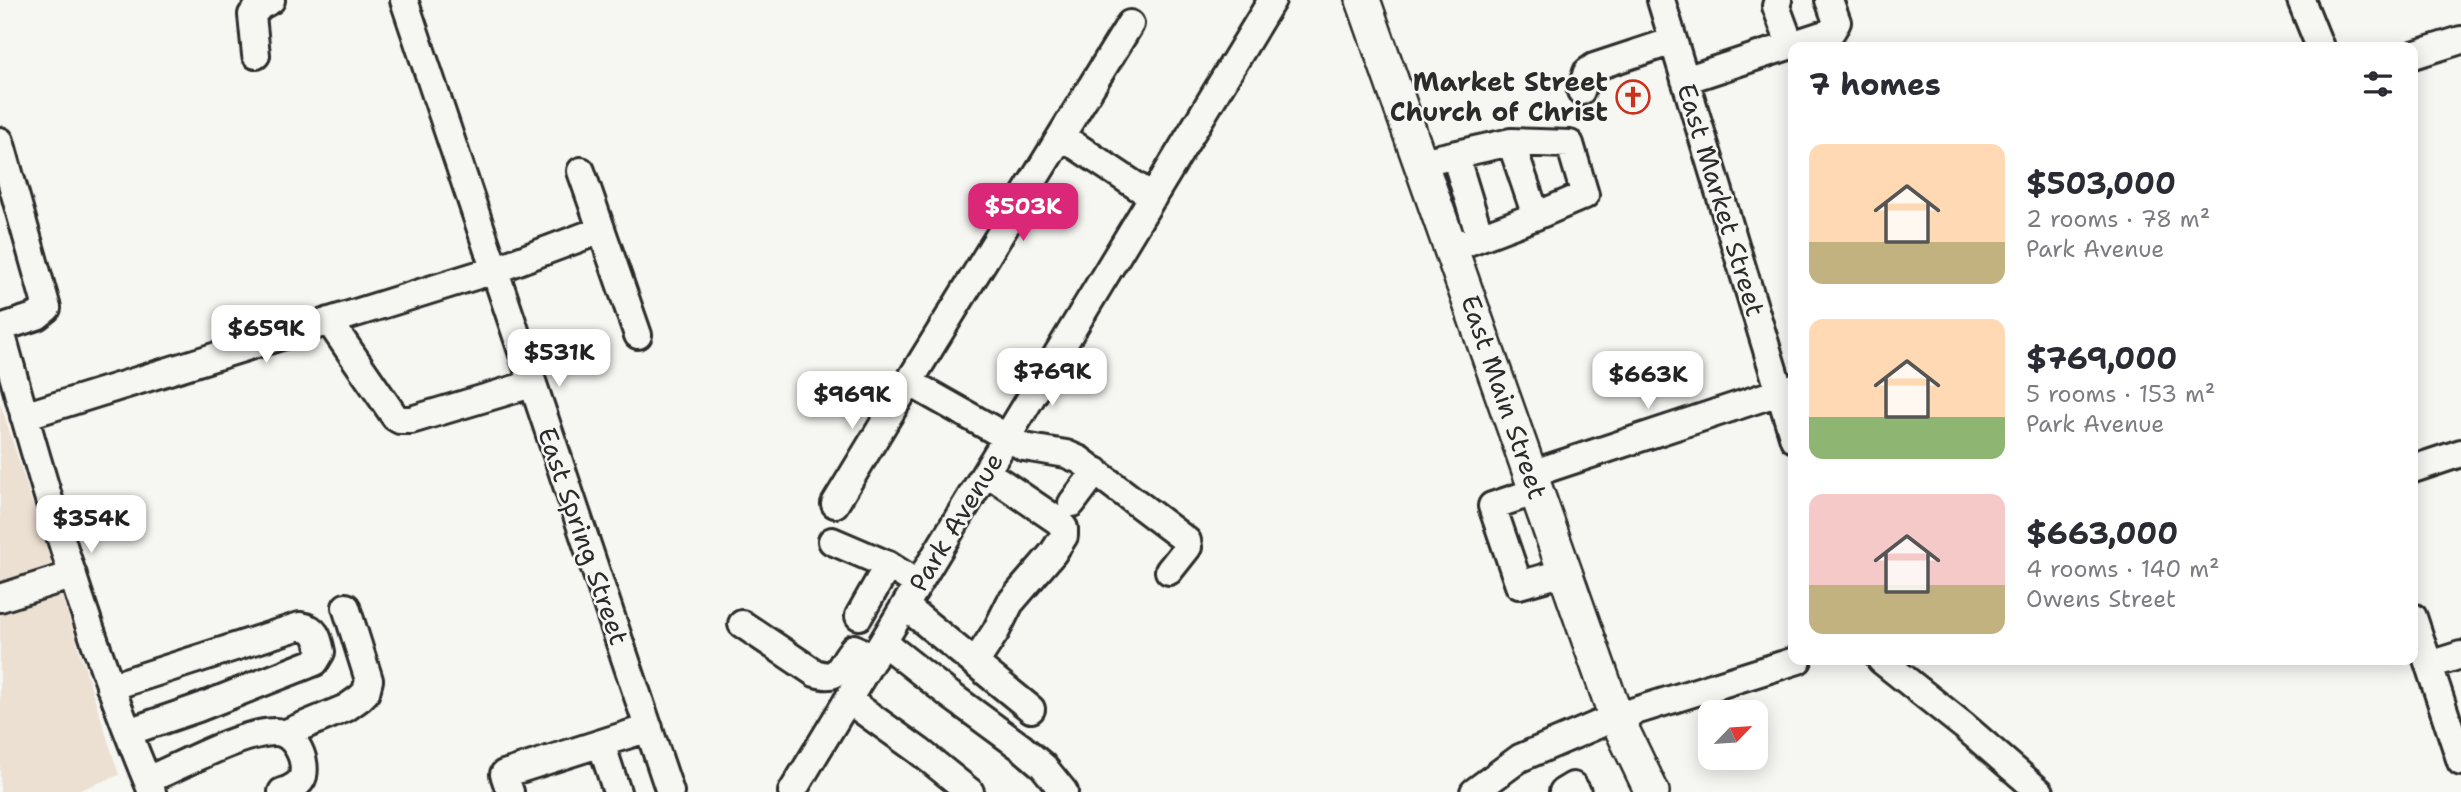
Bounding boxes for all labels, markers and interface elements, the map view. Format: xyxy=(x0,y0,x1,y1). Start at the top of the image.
place label: Market Street Church of Christ xyxy=(1390,64,1608,129)
text: 7 homes xyxy=(1809,64,1941,105)
icon: filters xyxy=(2359,65,2397,103)
church icon: Market Street Church of Christ xyxy=(1614,78,1652,116)
street label: East Market Street xyxy=(1669,79,1774,321)
text: $503,000 xyxy=(2026,163,2176,204)
icon: home xyxy=(1865,172,1949,256)
pin: $503K xyxy=(974,184,1072,243)
text: $503K xyxy=(984,191,1062,221)
text: 2 rooms · 78 m² xyxy=(2026,204,2210,234)
text: Park Avenue xyxy=(2026,234,2164,264)
street label: East Main Street xyxy=(1453,290,1556,504)
pin: $659K xyxy=(217,306,315,365)
text: $659K xyxy=(227,313,305,343)
pin: $531K xyxy=(510,330,608,389)
text: $531K xyxy=(523,337,595,367)
text: $769,000 xyxy=(2026,338,2177,379)
icon: home xyxy=(1865,347,1949,431)
pin: $769K xyxy=(1003,348,1101,408)
pin: $663K xyxy=(1599,352,1697,411)
text: $769K xyxy=(1013,356,1091,386)
text: $663K xyxy=(1608,359,1688,389)
pin: $969K xyxy=(803,372,901,431)
text: $969K xyxy=(813,379,891,409)
text: 5 rooms · 153 m² xyxy=(2026,379,2215,409)
text: Park Avenue xyxy=(2026,409,2164,439)
street label: East Spring Street xyxy=(530,422,637,649)
street label: Park Avenue xyxy=(900,446,1011,598)
pin: $354K xyxy=(42,496,140,555)
text: $354K xyxy=(52,503,130,533)
text: $663,000 xyxy=(2026,513,2178,554)
icon: home xyxy=(1865,522,1949,606)
text: 4 rooms · 140 m² xyxy=(2026,554,2220,584)
text: Owens Street xyxy=(2026,584,2176,614)
north arrow xyxy=(1698,700,1768,770)
map controls xyxy=(1698,700,1768,770)

